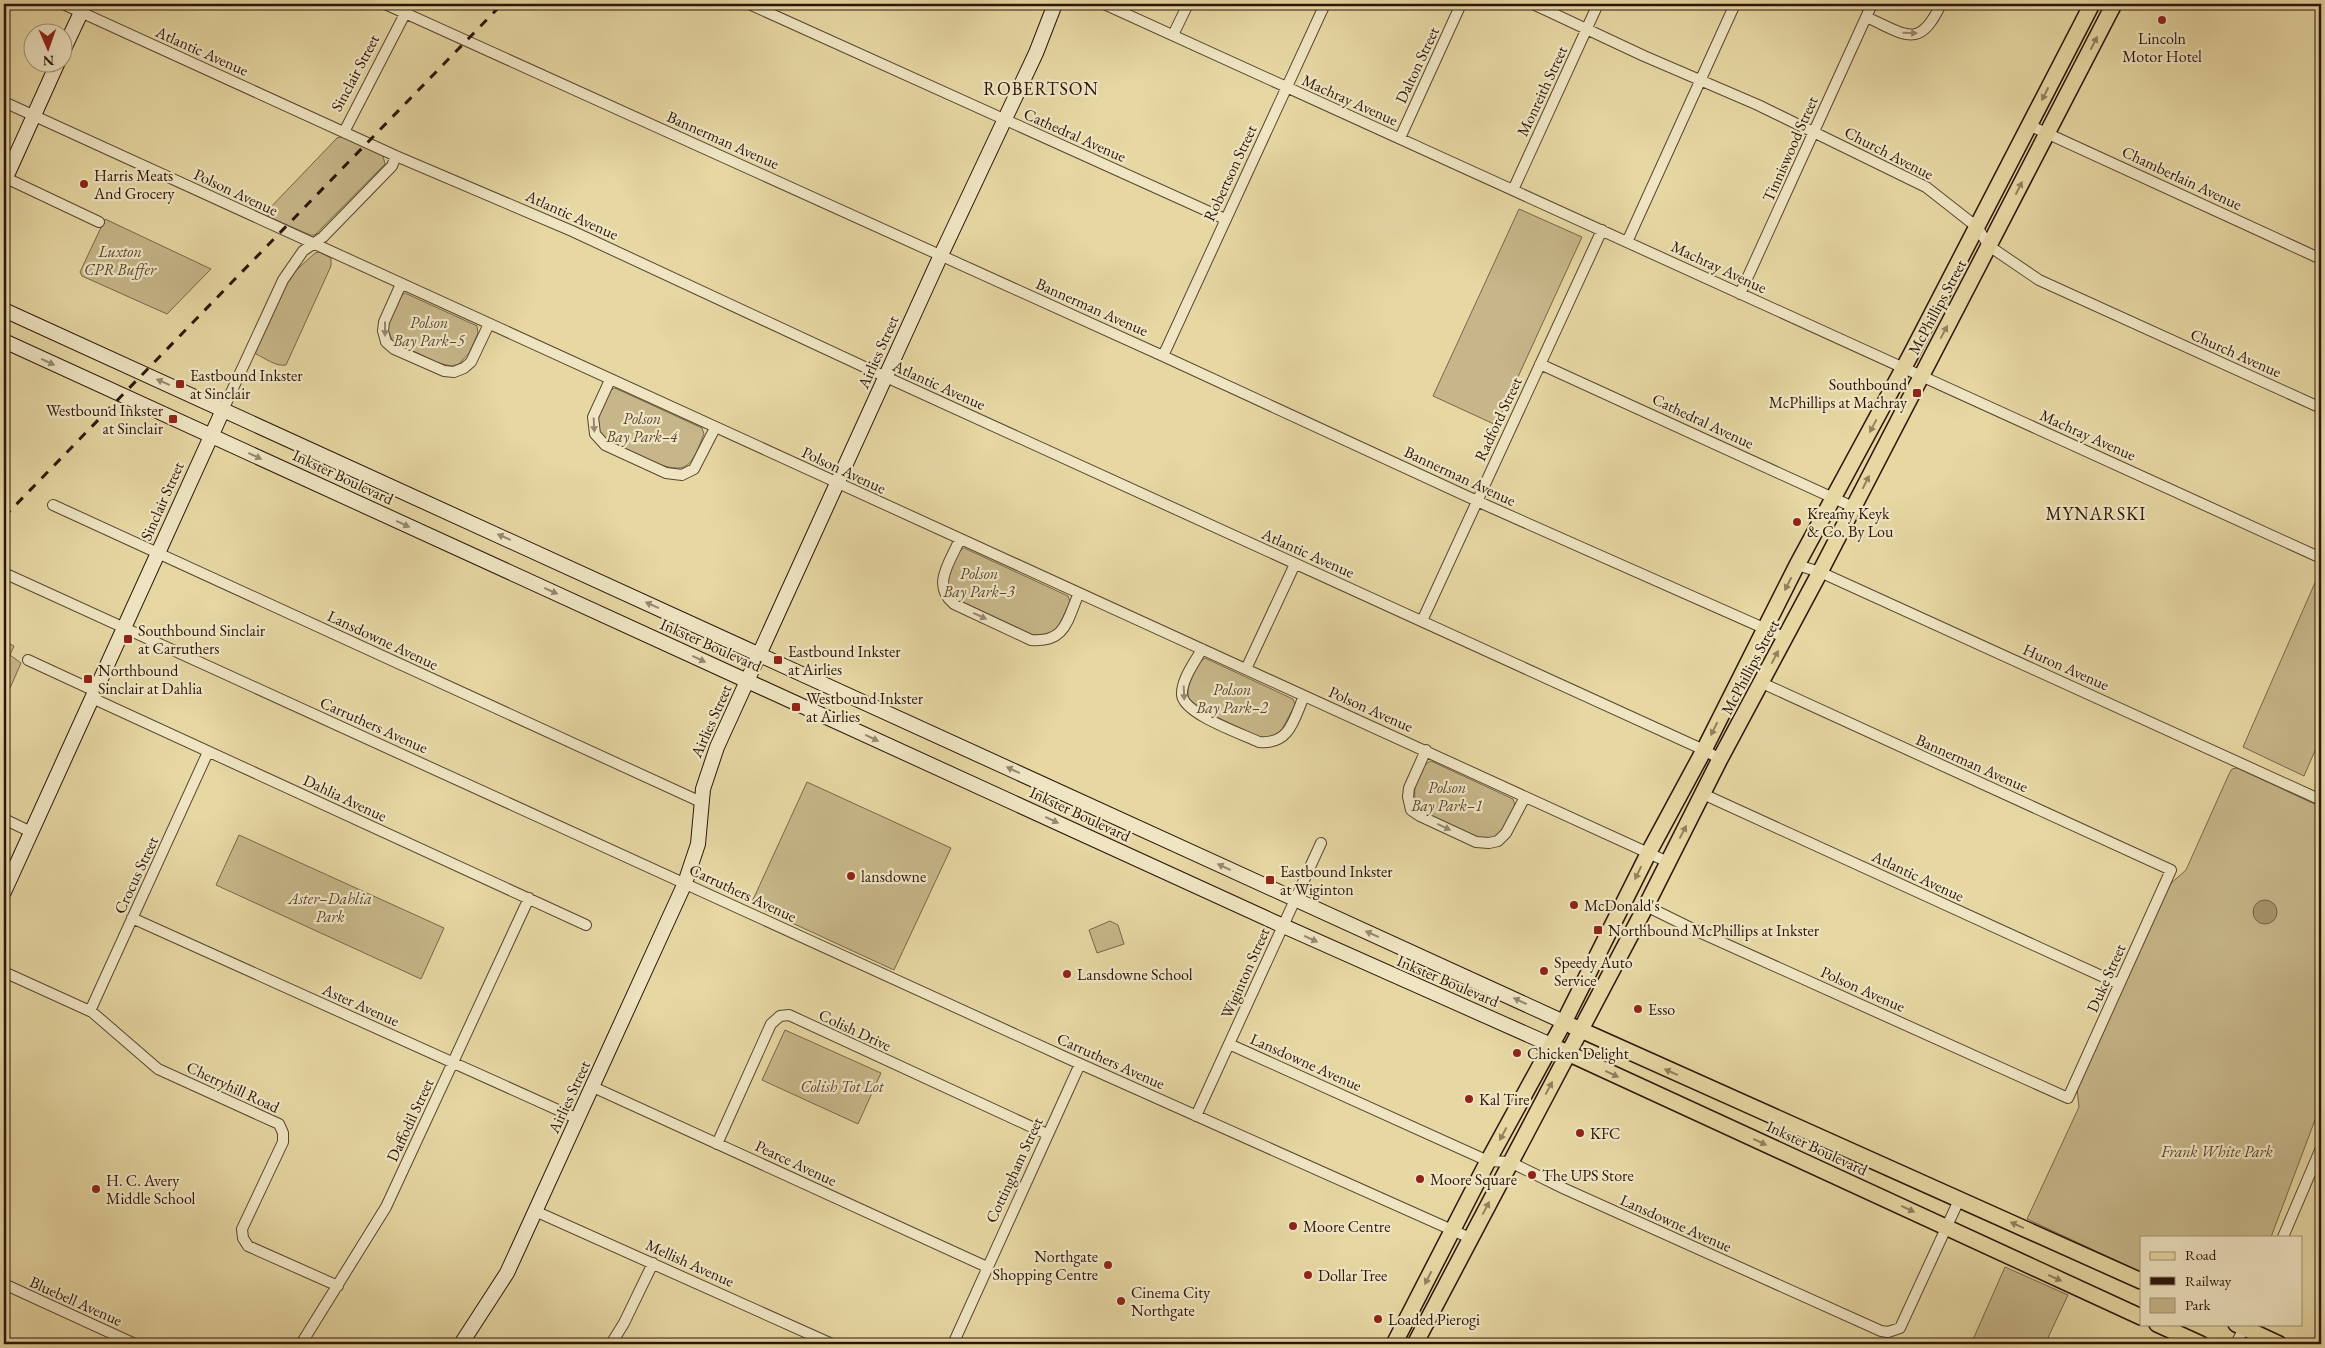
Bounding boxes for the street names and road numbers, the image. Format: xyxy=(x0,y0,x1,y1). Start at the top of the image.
street label: Atlantic Avenue xyxy=(151,21,252,81)
street label: Dalton Street xyxy=(1390,23,1444,107)
street label: Sinclair Street xyxy=(326,31,384,115)
street label: Monreith Street xyxy=(1512,42,1572,140)
street label: Machray Avenue xyxy=(1299,69,1401,131)
street label: Tinniswood Street xyxy=(1757,93,1823,205)
street label: Cathedral Avenue xyxy=(1021,103,1129,167)
street label: Bannerman Avenue xyxy=(664,106,782,174)
street label: Robertson Street xyxy=(1198,121,1262,225)
street label: Church Avenue xyxy=(1841,122,1937,184)
street label: Chamberlain Avenue xyxy=(2119,141,2245,215)
street label: Polson Avenue xyxy=(191,163,281,221)
street label: Atlantic Avenue xyxy=(521,185,622,245)
street label: Machray Avenue xyxy=(1668,236,1770,298)
street label: McPhillips Street xyxy=(1903,256,1971,358)
street label: Bannerman Avenue xyxy=(1033,273,1151,341)
street label: Airlies Street xyxy=(852,312,903,393)
street label: Church Avenue xyxy=(2187,324,2285,382)
street label: Atlantic Avenue xyxy=(888,355,989,415)
street label: Radford Street xyxy=(1469,374,1527,464)
street label: Cathedral Avenue xyxy=(1649,388,1757,454)
street label: Machray Avenue xyxy=(2037,404,2139,466)
street label: Polson Avenue xyxy=(799,441,889,499)
street label: Bannerman Avenue xyxy=(1401,441,1519,511)
street label: Inkster Boulevard xyxy=(289,444,398,510)
street label: Sinclair Street xyxy=(135,458,189,544)
street label: Atlantic Avenue xyxy=(1257,523,1358,583)
street label: Lansdowne Avenue xyxy=(324,605,442,675)
street label: Inkster Boulevard xyxy=(657,613,766,677)
street label: McPhillips Street xyxy=(1716,616,1784,718)
street label: Huron Avenue xyxy=(2020,639,2112,695)
street label: Airlies Street xyxy=(685,681,736,762)
street label: Polson Avenue xyxy=(1326,681,1416,737)
street label: Carruthers Avenue xyxy=(317,692,431,758)
street label: Bannerman Avenue xyxy=(1913,729,2031,797)
street label: Dahlia Avenue xyxy=(300,769,390,827)
street label: Inkster Boulevard xyxy=(1026,781,1135,847)
street label: Crocus Street xyxy=(109,833,163,917)
street label: Atlantic Avenue xyxy=(1868,845,1967,907)
street label: Carruthers Avenue xyxy=(686,859,800,927)
street label: Wiginton Street xyxy=(1216,924,1274,1022)
street label: Duke Street xyxy=(2082,941,2130,1015)
street label: Inkster Boulevard xyxy=(1394,950,1503,1012)
street label: Polson Avenue xyxy=(1818,961,1908,1017)
street label: Aster Avenue xyxy=(318,978,403,1031)
street label: Colish Drive xyxy=(815,1004,895,1056)
street label: Carruthers Avenue xyxy=(1054,1028,1168,1094)
street label: Lansdowne Avenue xyxy=(1247,1028,1365,1096)
street label: Cherryhill Road xyxy=(183,1056,284,1118)
street label: Airlies Street xyxy=(543,1057,595,1138)
street label: Daffodil Street xyxy=(382,1075,438,1165)
street label: Cottingham Street xyxy=(980,1114,1048,1226)
street label: Inkster Boulevard xyxy=(1763,1115,1872,1181)
street label: Pearce Avenue xyxy=(752,1135,840,1191)
street label: Lansdowne Avenue xyxy=(1617,1189,1735,1257)
street label: Mellish Avenue xyxy=(643,1234,737,1292)
street label: Bluebell Avenue xyxy=(26,1271,126,1331)

